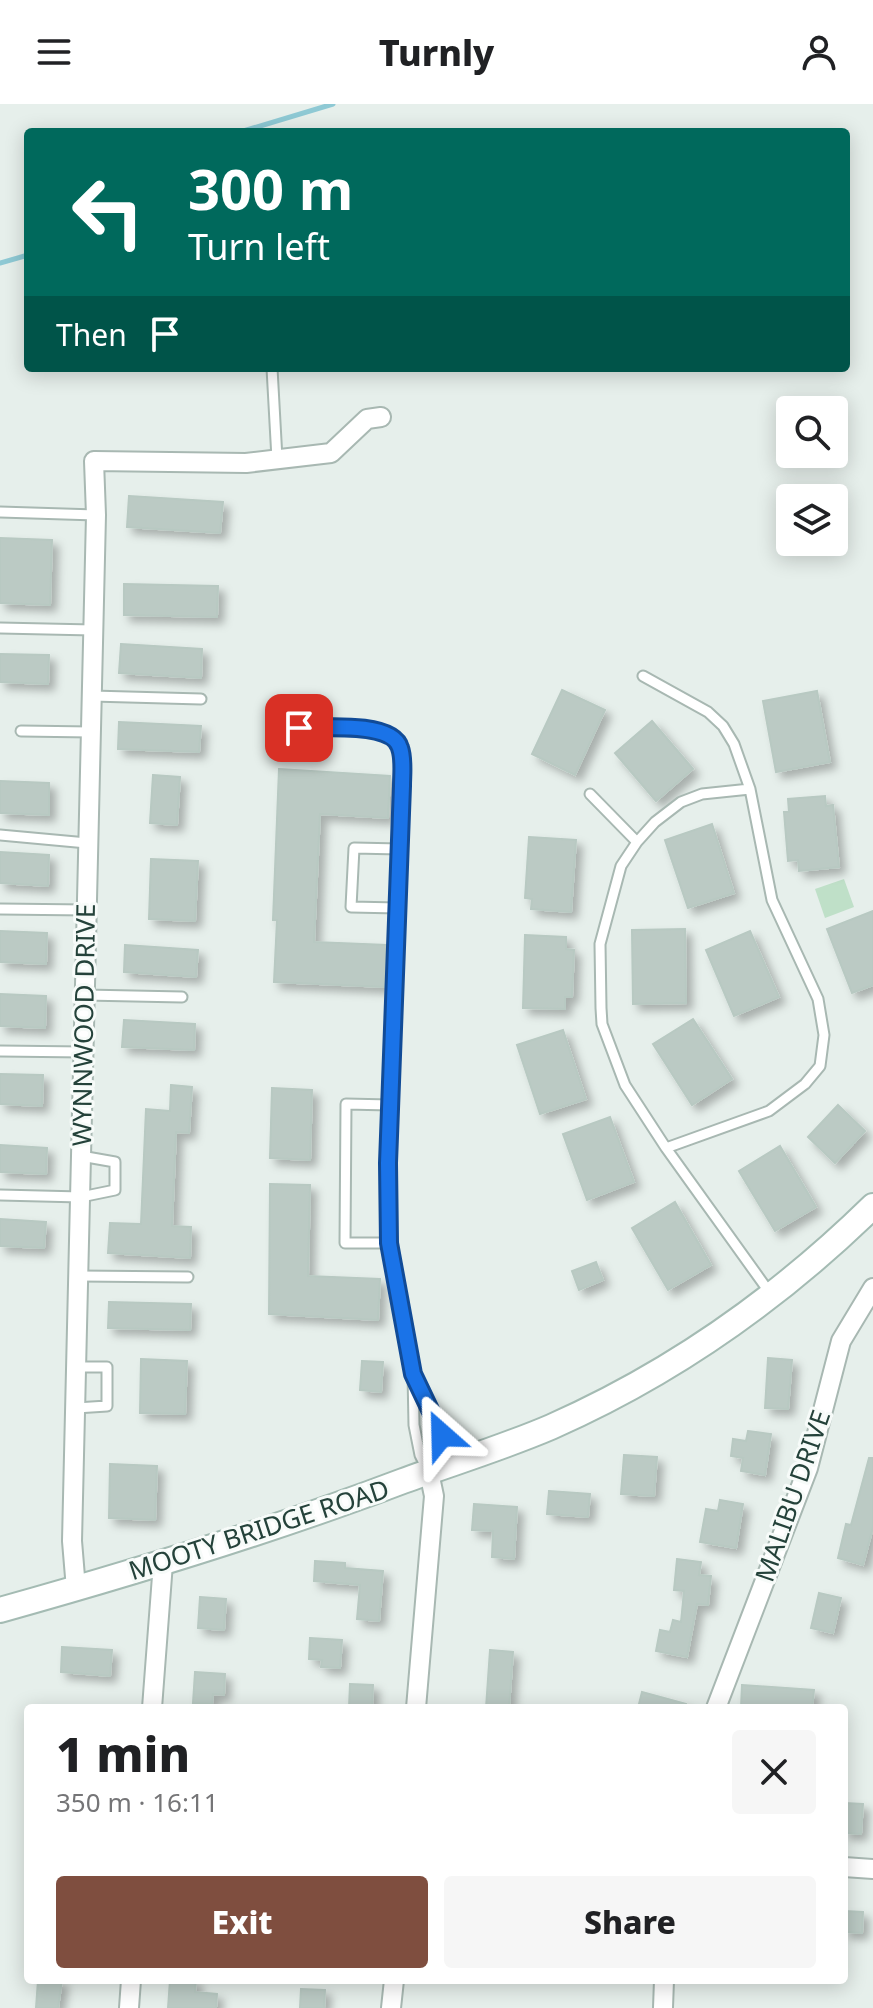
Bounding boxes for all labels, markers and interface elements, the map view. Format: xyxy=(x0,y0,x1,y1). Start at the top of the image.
text: Turnly xyxy=(379,28,494,77)
icon: menu xyxy=(32,30,76,74)
icon: person xyxy=(797,30,841,74)
text: 300 m xyxy=(188,150,353,226)
icon: left xyxy=(56,160,160,264)
text: Turn left xyxy=(188,222,330,271)
icon: arrive xyxy=(143,312,187,356)
text: Then xyxy=(56,314,127,355)
map controls xyxy=(776,396,848,556)
button: search xyxy=(776,396,848,468)
button: layers xyxy=(776,484,848,556)
pin xyxy=(265,694,333,762)
icon: arrive xyxy=(277,706,321,750)
street label: WYNNWOOD DRIVE xyxy=(63,903,103,1147)
position arrow xyxy=(400,1393,484,1477)
street label: MALIBU DRIVE xyxy=(746,1405,838,1586)
street label: MOOTY BRIDGE ROAD xyxy=(124,1470,394,1588)
text: 1 min xyxy=(56,1721,190,1786)
button: close xyxy=(732,1730,816,1814)
text: 350 m · 16:11 xyxy=(56,1784,219,1820)
button: Exit xyxy=(56,1876,428,1968)
button: Share xyxy=(444,1876,816,1968)

